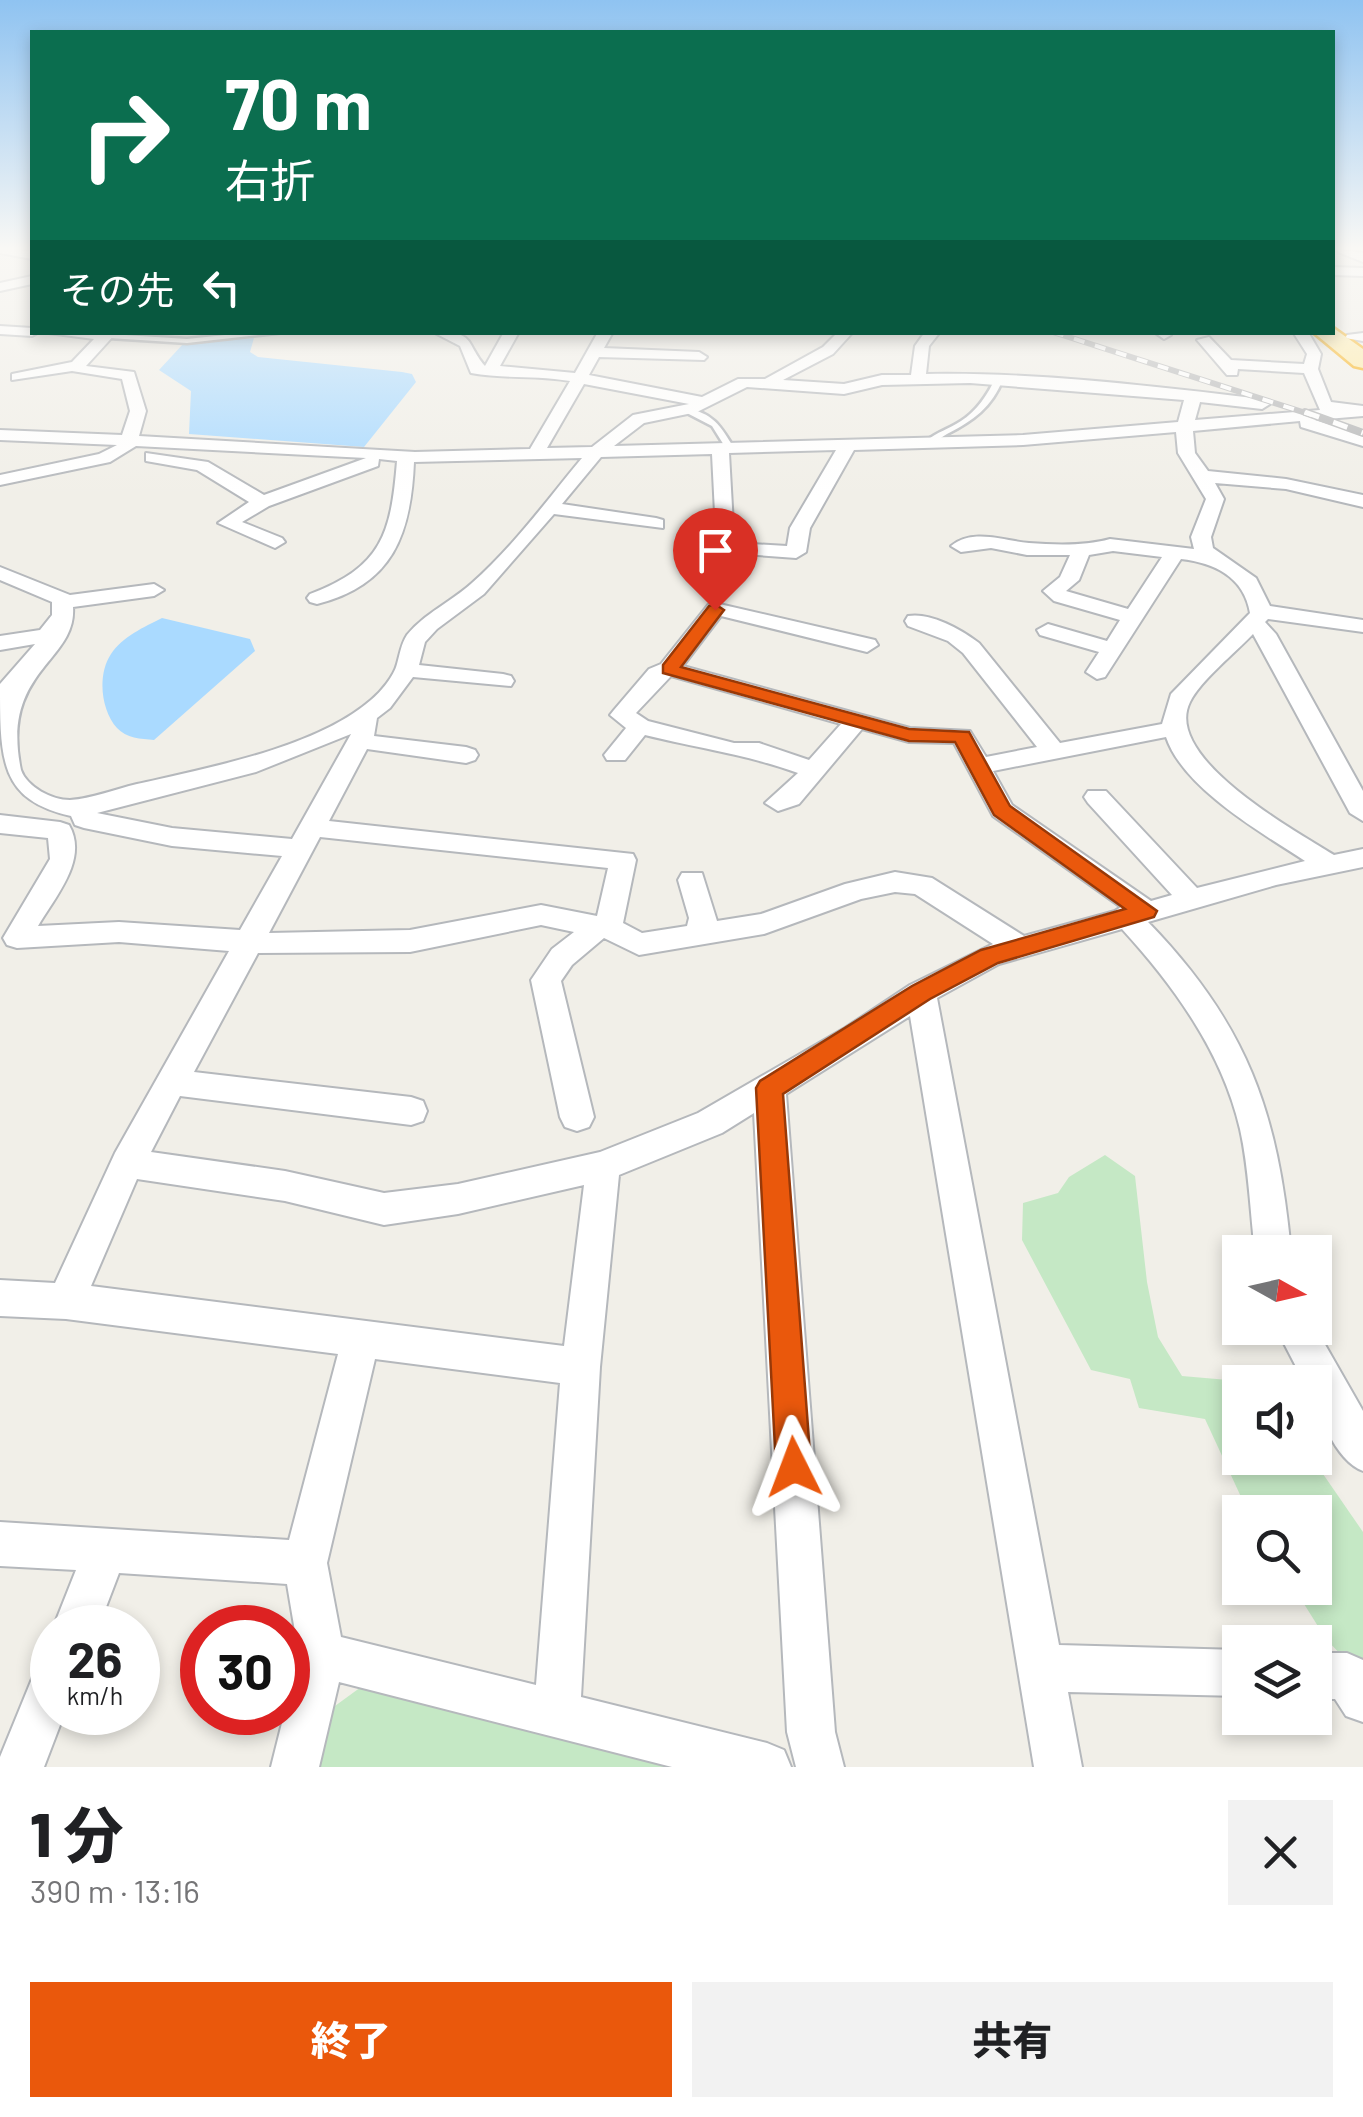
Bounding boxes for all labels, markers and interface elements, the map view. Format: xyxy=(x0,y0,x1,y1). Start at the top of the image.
text: 70 m xyxy=(225,60,372,144)
icon: right xyxy=(60,70,190,200)
text: 右折 xyxy=(225,152,315,206)
icon: left xyxy=(194,260,249,315)
text: その先 xyxy=(60,266,174,312)
pin xyxy=(673,508,758,611)
icon: arrive xyxy=(688,523,743,578)
north arrow xyxy=(1222,1235,1332,1345)
map controls xyxy=(1222,1235,1332,1735)
button: sound xyxy=(1222,1365,1332,1475)
position arrow xyxy=(742,1415,846,1519)
button: search xyxy=(1222,1495,1332,1605)
speed limit sign: 30 xyxy=(180,1605,310,1735)
button: layers xyxy=(1222,1625,1332,1735)
text: 26 xyxy=(68,1628,122,1688)
text: km/h xyxy=(67,1680,123,1710)
text: 1 分 xyxy=(30,1797,123,1869)
button: close xyxy=(1228,1800,1333,1905)
text: 390 m · 13:16 xyxy=(30,1871,200,1909)
button: 終了 xyxy=(30,1982,672,2097)
button: 共有 xyxy=(692,1982,1333,2097)

